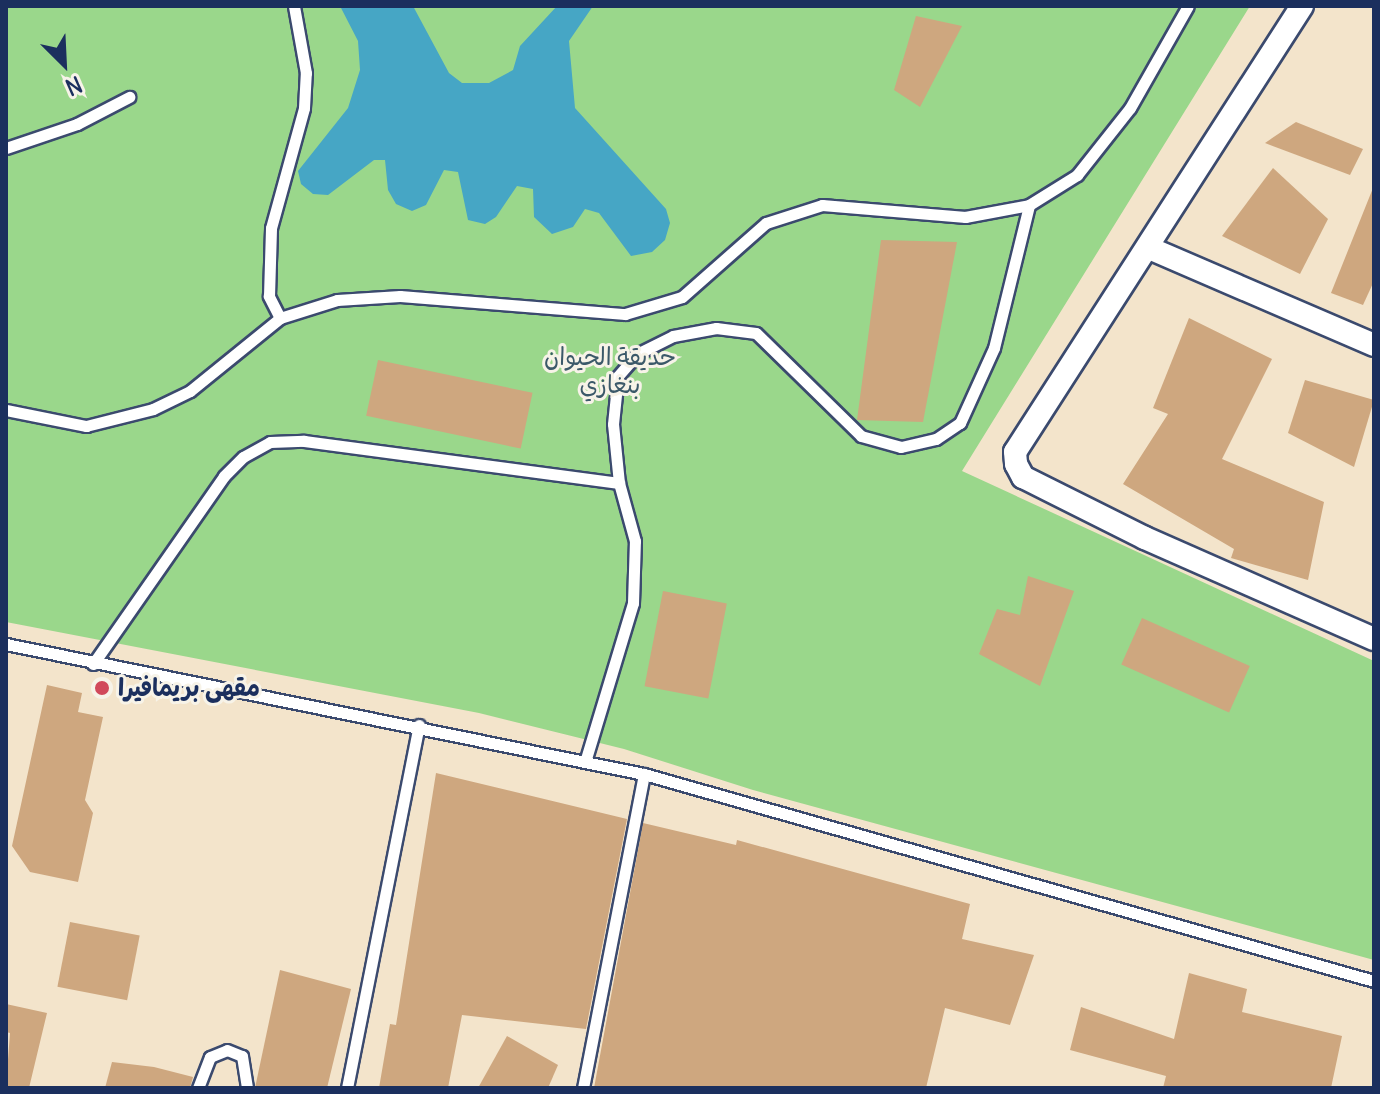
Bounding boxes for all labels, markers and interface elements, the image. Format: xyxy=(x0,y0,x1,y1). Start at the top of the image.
north arrow xyxy=(24,24,104,104)
text: N xyxy=(61,70,86,102)
park label: حديقة الحيوان بنغازي xyxy=(544,343,676,399)
place label: مقهى بريمافيرا xyxy=(118,674,260,702)
marker: مقهى بريمافيرا xyxy=(93,679,111,697)

